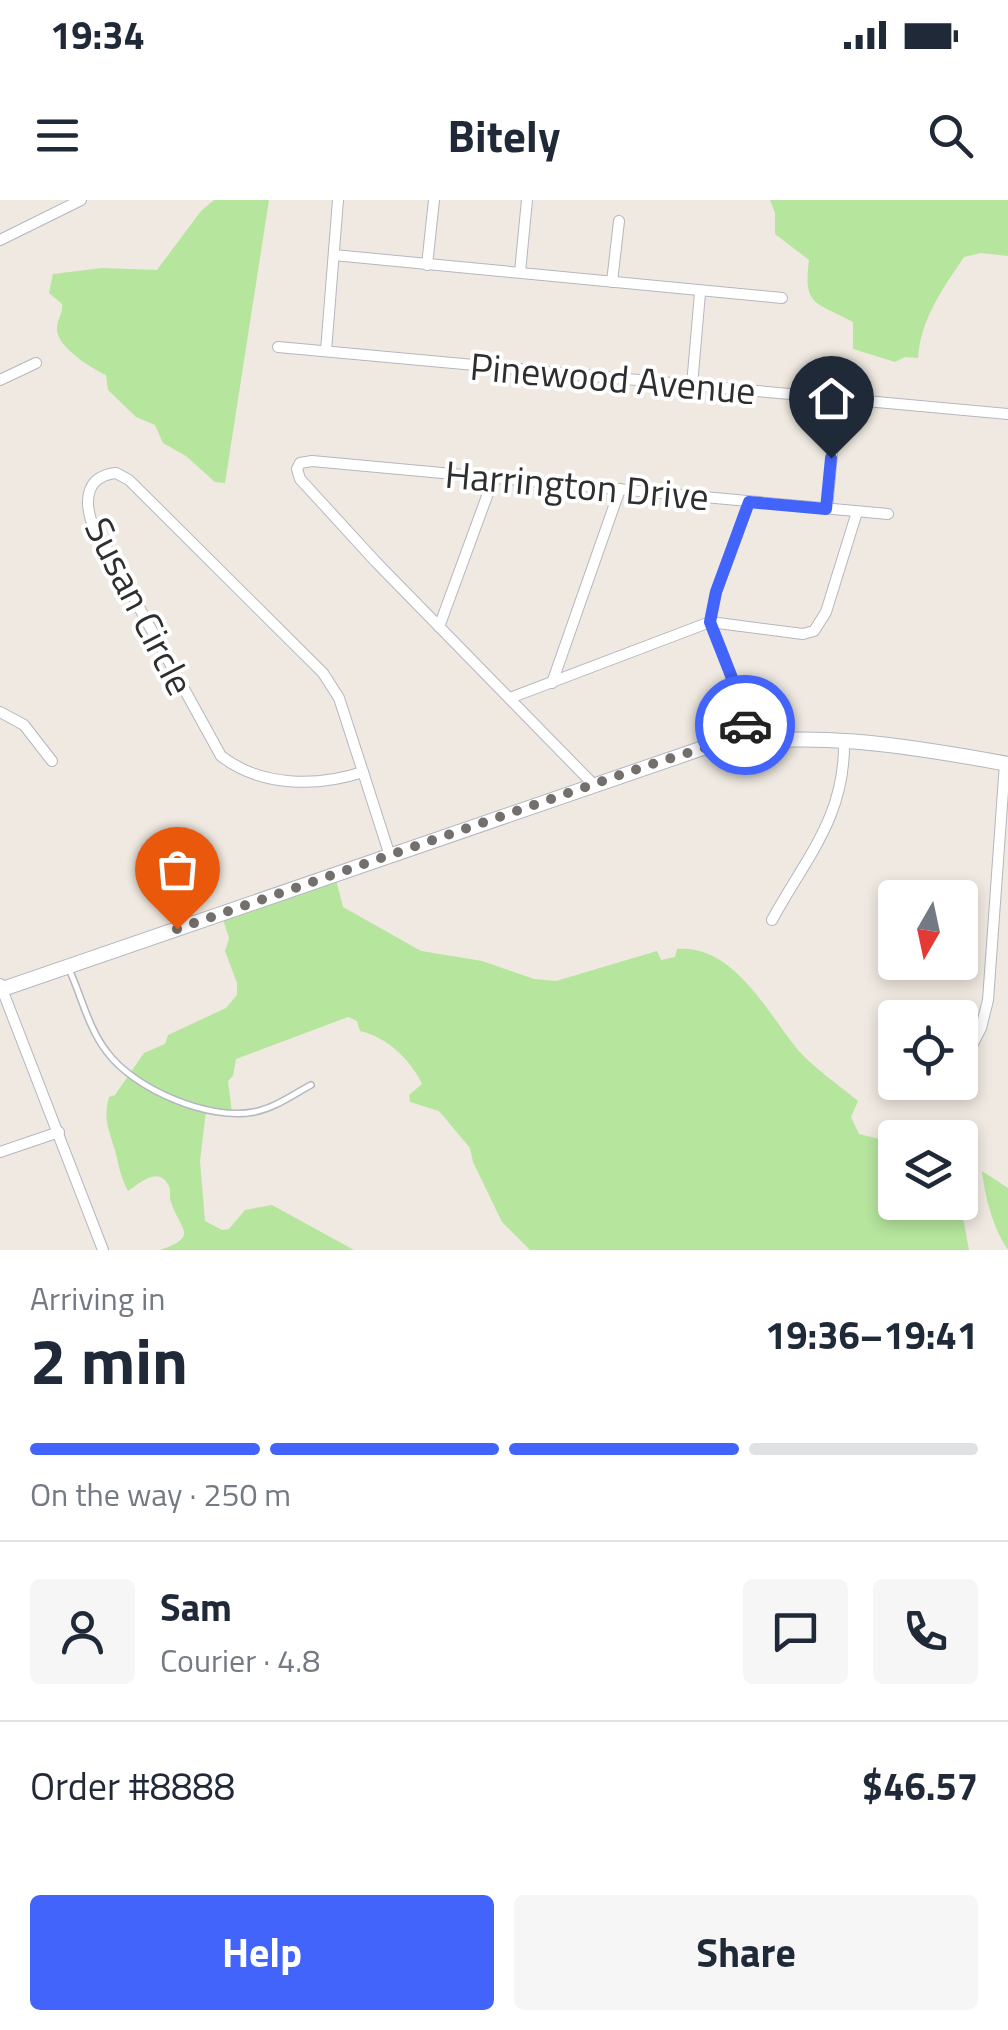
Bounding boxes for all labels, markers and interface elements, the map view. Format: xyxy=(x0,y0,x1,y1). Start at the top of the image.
text: 19:34 xyxy=(50,6,145,64)
text: Bitely xyxy=(448,101,561,169)
icon: menu xyxy=(30,108,85,163)
icon: search xyxy=(923,108,978,163)
street label: Pinewood Avenue xyxy=(468,337,758,419)
pin xyxy=(789,356,874,459)
icon: home xyxy=(804,371,859,426)
street label: Harrington Drive xyxy=(443,445,711,525)
street label: Susan Circle xyxy=(70,507,210,705)
courier xyxy=(695,675,795,775)
icon: car xyxy=(718,698,773,753)
pin xyxy=(135,827,220,930)
icon: bag xyxy=(150,842,205,897)
north arrow xyxy=(878,880,978,980)
map controls xyxy=(878,880,978,1220)
button: locate xyxy=(878,1000,978,1100)
button: layers xyxy=(878,1120,978,1220)
text: Arriving in xyxy=(30,1274,166,1322)
text: 19:36–19:41 xyxy=(765,1306,978,1364)
text: 2 min xyxy=(30,1310,188,1409)
text: On the way · 250 m xyxy=(30,1470,291,1518)
text: Sam xyxy=(160,1578,232,1636)
button: person xyxy=(30,1579,135,1684)
button: chat xyxy=(743,1579,848,1684)
button: phone xyxy=(873,1579,978,1684)
text: Courier · 4.8 xyxy=(160,1636,320,1684)
text: Order #8888 xyxy=(30,1757,235,1815)
text: $46.57 xyxy=(862,1757,978,1815)
button: Help xyxy=(30,1895,494,2010)
button: Share xyxy=(514,1895,978,2010)

